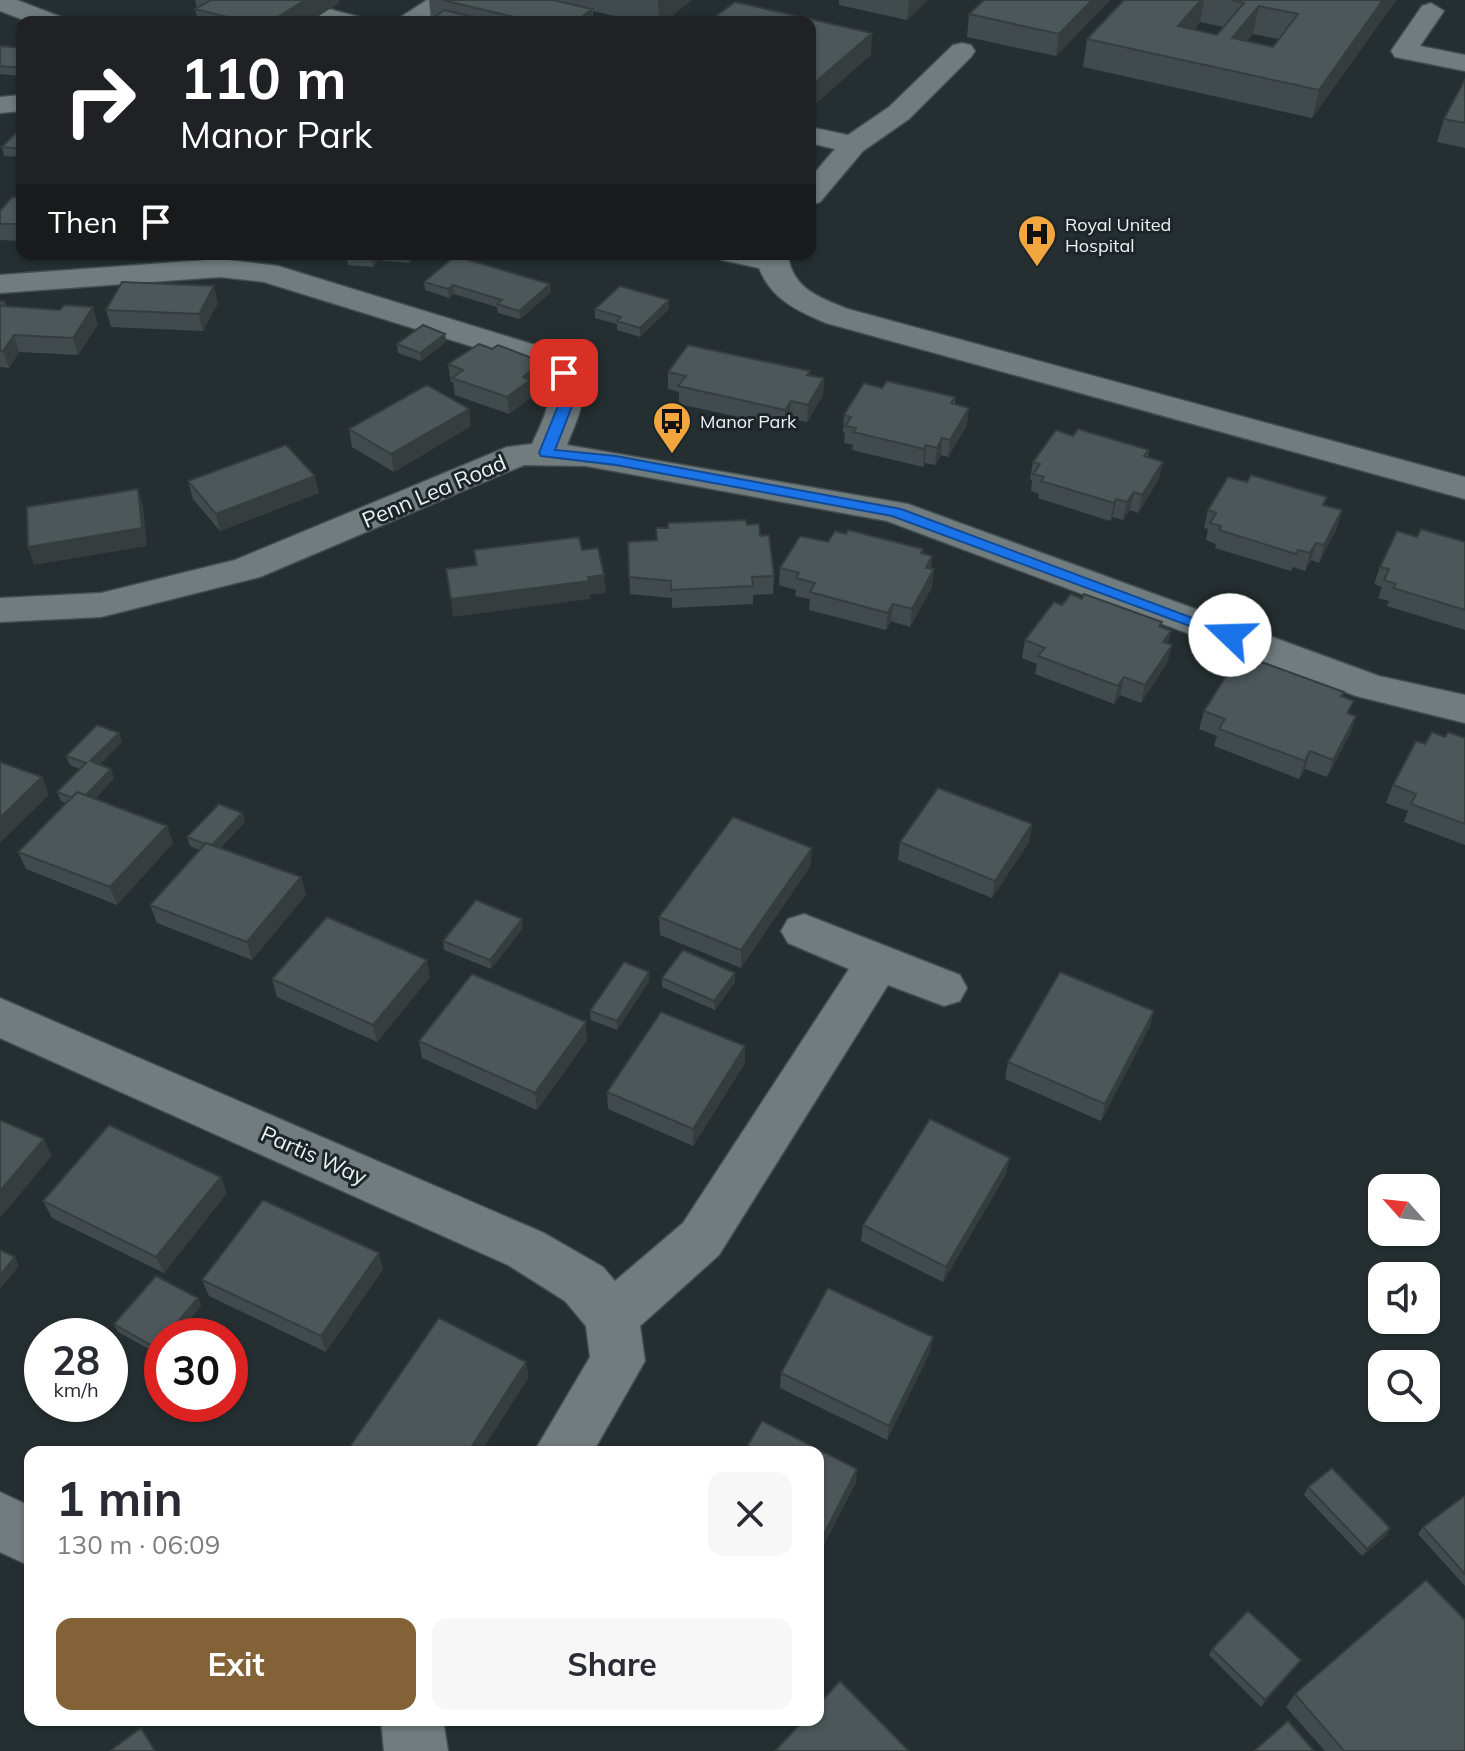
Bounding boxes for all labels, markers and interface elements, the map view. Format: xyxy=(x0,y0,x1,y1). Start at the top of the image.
text: 110 m xyxy=(180,43,347,113)
icon: right xyxy=(48,48,152,152)
text: Manor Park xyxy=(180,112,372,157)
icon: arrive xyxy=(134,200,178,244)
text: Then xyxy=(48,203,118,241)
hospital icon: Royal United Hospital xyxy=(1016,213,1058,268)
place label: Royal United Hospital xyxy=(1065,213,1171,257)
pin xyxy=(530,339,598,407)
icon: arrive xyxy=(542,351,586,395)
bus stop icon: Manor Park xyxy=(651,400,693,455)
place label: Manor Park xyxy=(700,410,797,433)
street label: Penn Lea Road xyxy=(358,448,510,534)
position arrow xyxy=(1188,593,1272,677)
street label: Partis Way xyxy=(257,1119,372,1191)
north arrow xyxy=(1368,1174,1440,1246)
map controls xyxy=(1368,1174,1440,1422)
button: sound xyxy=(1368,1262,1440,1334)
speed limit sign: 30 xyxy=(144,1318,248,1422)
text: 28 xyxy=(52,1335,100,1385)
button: search xyxy=(1368,1350,1440,1422)
text: km/h xyxy=(53,1377,99,1402)
text: 1 min xyxy=(56,1468,183,1528)
button: close xyxy=(708,1472,792,1556)
text: 130 m · 06:09 xyxy=(56,1528,220,1561)
button: Exit xyxy=(56,1618,416,1710)
button: Share xyxy=(432,1618,792,1710)

